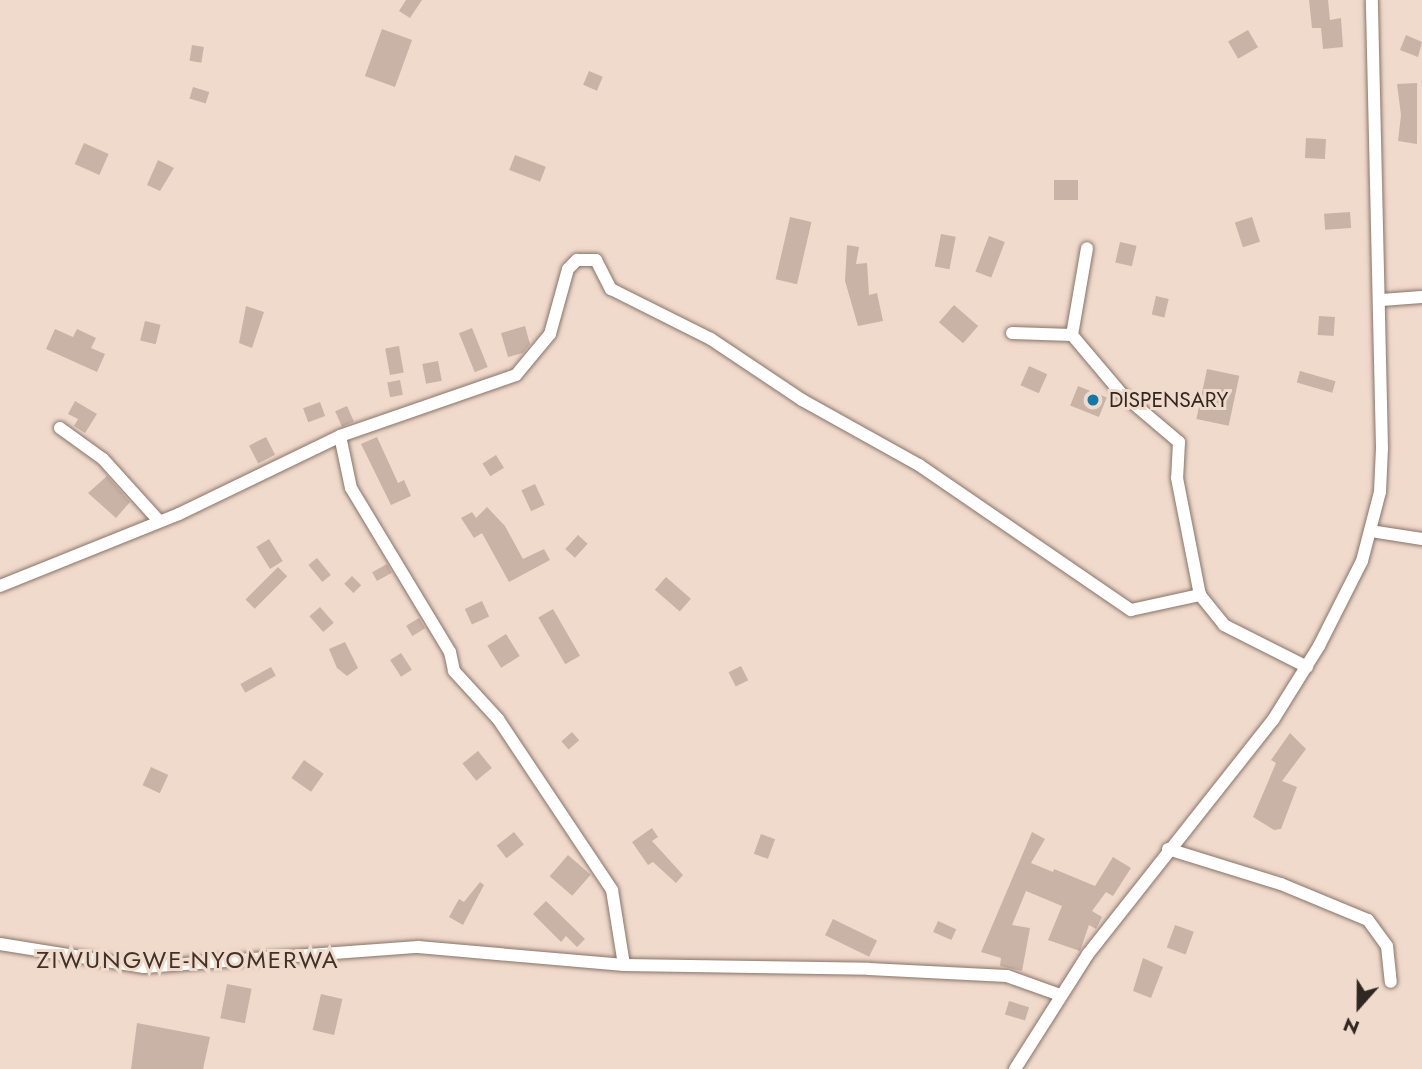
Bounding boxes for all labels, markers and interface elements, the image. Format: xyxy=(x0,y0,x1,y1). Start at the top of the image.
place label: DISPENSARY xyxy=(1109,387,1228,413)
marker: DISPENSARY xyxy=(1083,390,1103,410)
district label: ZIWUNGWE-NYOMERWA xyxy=(38,946,338,974)
north arrow xyxy=(1324,971,1394,1041)
text: N xyxy=(1339,1011,1363,1041)

